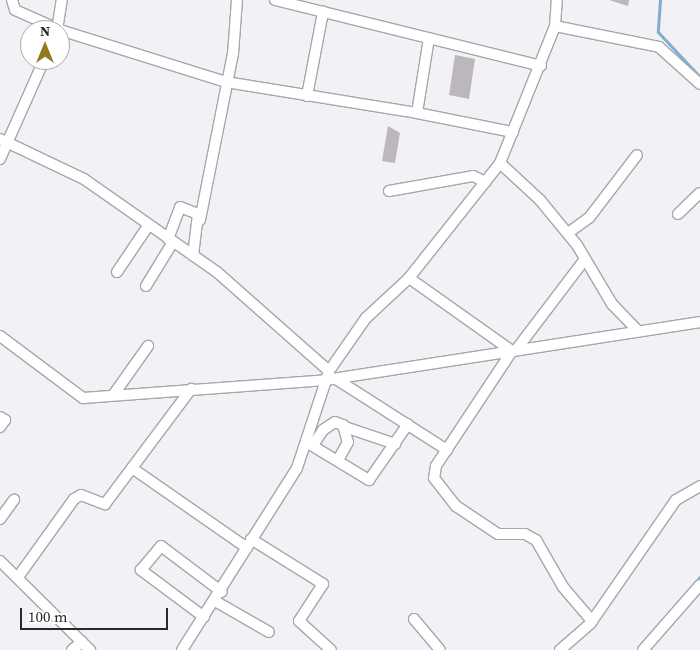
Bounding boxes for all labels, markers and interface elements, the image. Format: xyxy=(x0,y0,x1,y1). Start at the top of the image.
north arrow xyxy=(20,20,70,70)
text: N xyxy=(40,21,50,41)
scale bar xyxy=(22,598,170,630)
text: 100 m xyxy=(28,606,68,627)

